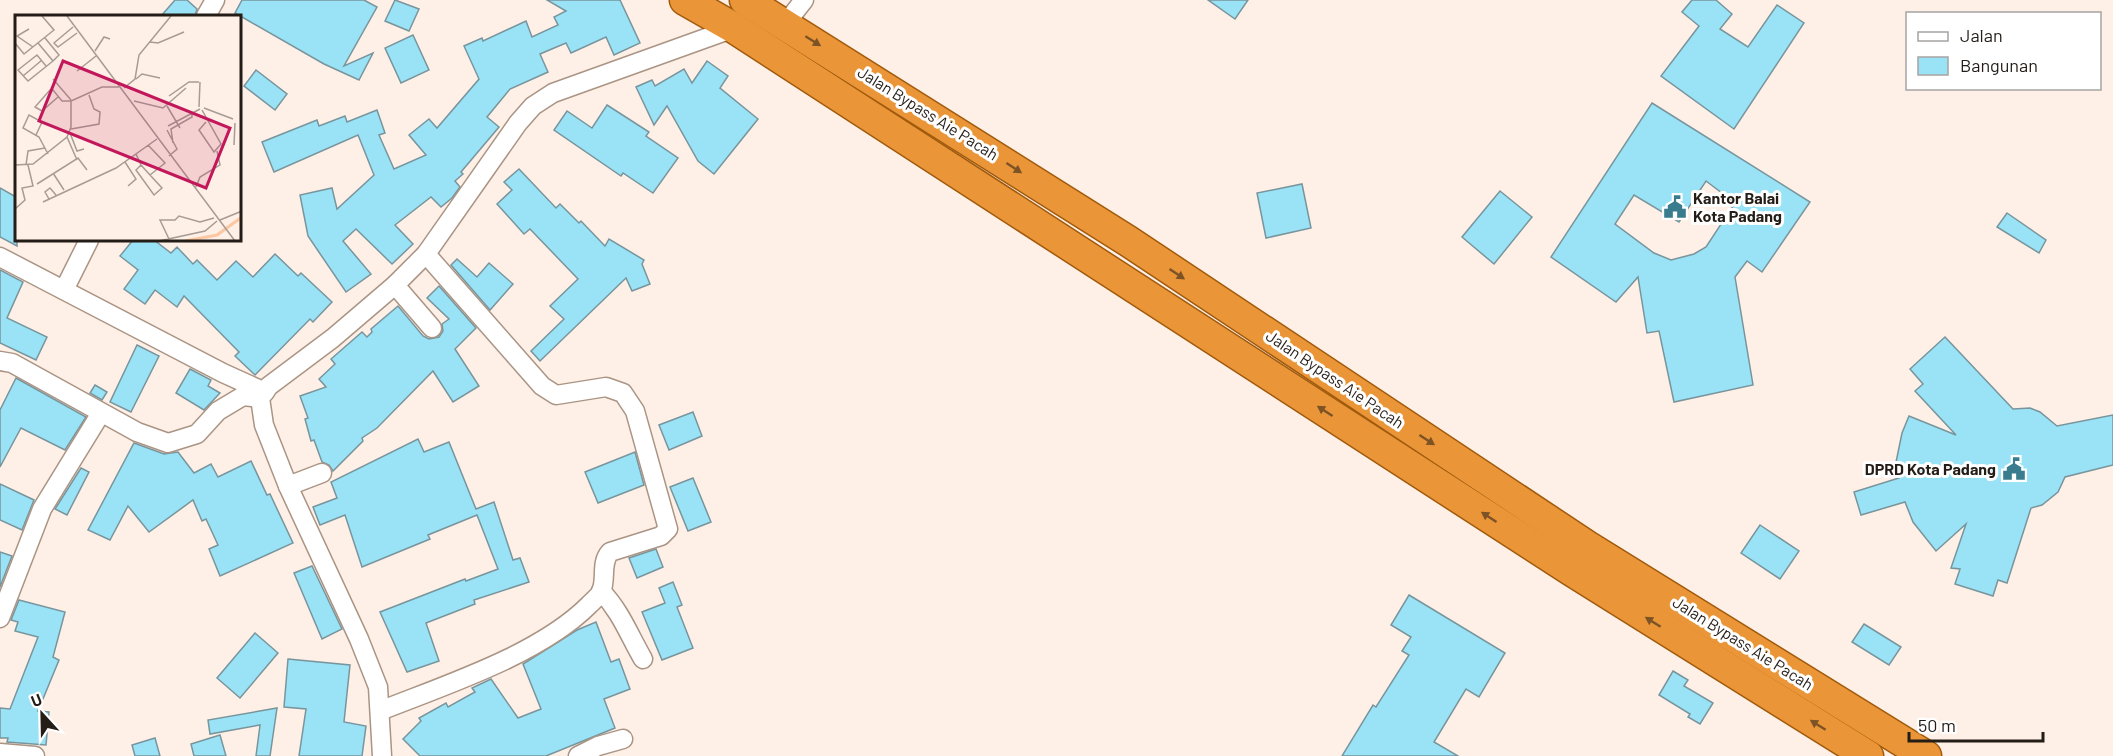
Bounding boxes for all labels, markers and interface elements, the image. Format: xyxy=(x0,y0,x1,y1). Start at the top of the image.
legend xyxy=(1906,12,2101,90)
inset map xyxy=(15,15,242,242)
text: Jalan xyxy=(1960,24,2003,46)
one-way arrow xyxy=(805,35,822,46)
text: Bangunan xyxy=(1960,54,2038,76)
street label: Jalan Bypass Aie Pacah xyxy=(855,62,1002,164)
one-way arrow xyxy=(1005,162,1022,173)
place label: Kantor Balai Kota Padang xyxy=(1693,188,1782,225)
public building icon: Kantor Balai Kota Padang xyxy=(1662,194,1688,220)
one-way arrow xyxy=(1169,268,1185,279)
street label: Jalan Bypass Aie Pacah xyxy=(1263,325,1408,432)
one-way arrow xyxy=(1317,406,1333,417)
one-way arrow xyxy=(1418,435,1435,446)
public building icon: DPRD Kota Padang xyxy=(2001,456,2027,482)
place label: DPRD Kota Padang xyxy=(1865,459,1996,478)
one-way arrow xyxy=(1481,511,1497,522)
street label: Jalan Bypass Aie Pacah xyxy=(1670,592,1817,694)
one-way arrow xyxy=(1645,616,1661,627)
north arrow xyxy=(12,684,72,744)
text: U xyxy=(28,689,44,710)
scale bar xyxy=(1909,705,2042,743)
text: 50 m xyxy=(1918,714,1956,736)
one-way arrow xyxy=(1811,719,1827,731)

